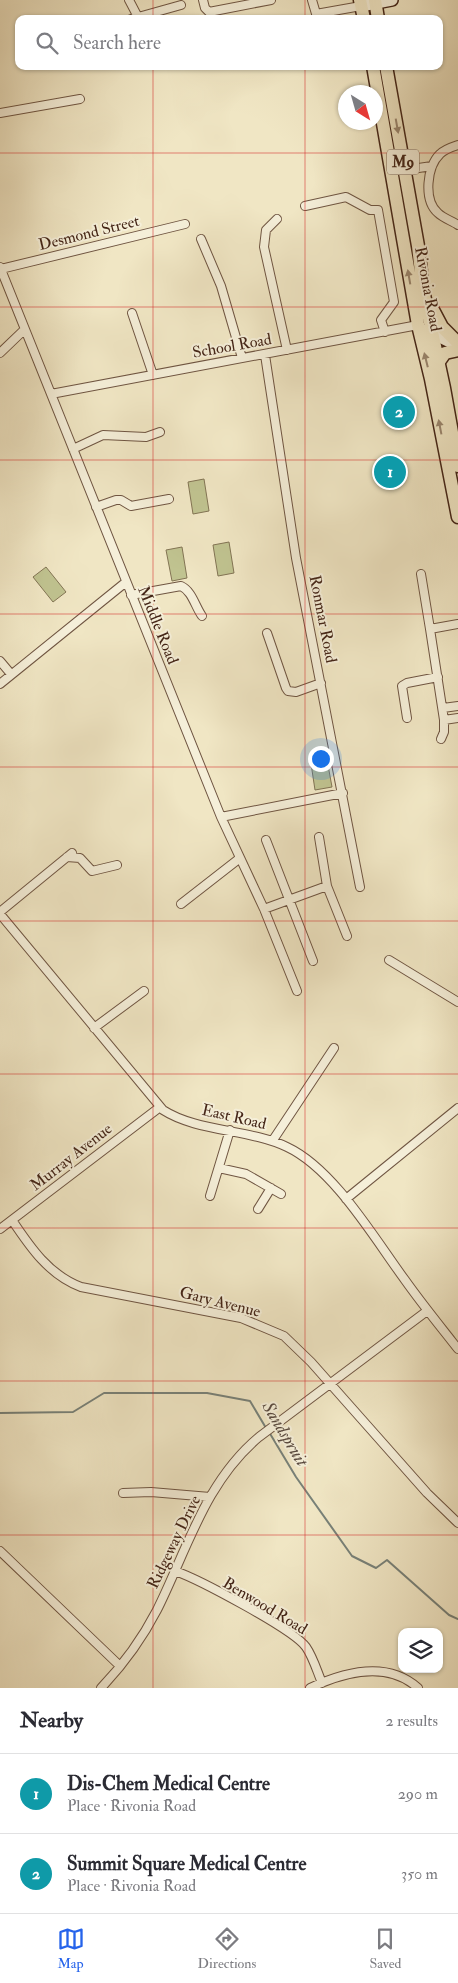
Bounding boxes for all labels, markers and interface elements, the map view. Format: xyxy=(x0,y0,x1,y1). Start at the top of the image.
search box xyxy=(15,15,443,70)
icon: search xyxy=(33,29,61,57)
text: Search here xyxy=(73,31,161,55)
north arrow xyxy=(338,85,383,130)
one-way arrow xyxy=(393,118,401,134)
road number: M9 xyxy=(387,150,419,174)
street label: Desmond Street xyxy=(36,211,142,255)
street label: Rivonia Road xyxy=(410,245,446,333)
one-way arrow xyxy=(405,269,413,285)
street label: School Road xyxy=(191,329,273,363)
one-way arrow xyxy=(422,352,430,367)
pin: 2 xyxy=(383,393,415,431)
one-way arrow xyxy=(436,419,444,435)
pin: 1 xyxy=(374,453,406,491)
street label: Ronmar Road xyxy=(305,573,341,665)
street label: Middle Road xyxy=(133,583,183,667)
your location xyxy=(308,746,334,772)
street label: East Road xyxy=(200,1100,268,1134)
street label: Murray Avenue xyxy=(26,1119,116,1195)
street label: Gary Avenue xyxy=(177,1282,263,1322)
water label: Sandspruit xyxy=(256,1396,314,1471)
street label: Ridgeway Drive xyxy=(143,1492,205,1592)
street label: Benwood Road xyxy=(219,1573,311,1639)
map controls xyxy=(398,1628,443,1673)
button: layers xyxy=(398,1628,443,1673)
text: Nearby xyxy=(20,1707,83,1734)
text: 2 results xyxy=(385,1711,438,1731)
text: Dis-Chem Medical Centre xyxy=(67,1772,270,1796)
text: 1 xyxy=(33,1784,39,1804)
text: 290 m xyxy=(398,1784,438,1804)
text: Place · Rivonia Road xyxy=(67,1796,196,1816)
text: Summit Square Medical Centre xyxy=(67,1852,306,1876)
text: 2 xyxy=(32,1864,40,1884)
text: 350 m xyxy=(401,1864,438,1884)
text: Place · Rivonia Road xyxy=(67,1876,196,1896)
tab: Map xyxy=(57,1925,85,1972)
tab: Directions xyxy=(198,1925,256,1972)
tab: Saved xyxy=(369,1925,401,1972)

